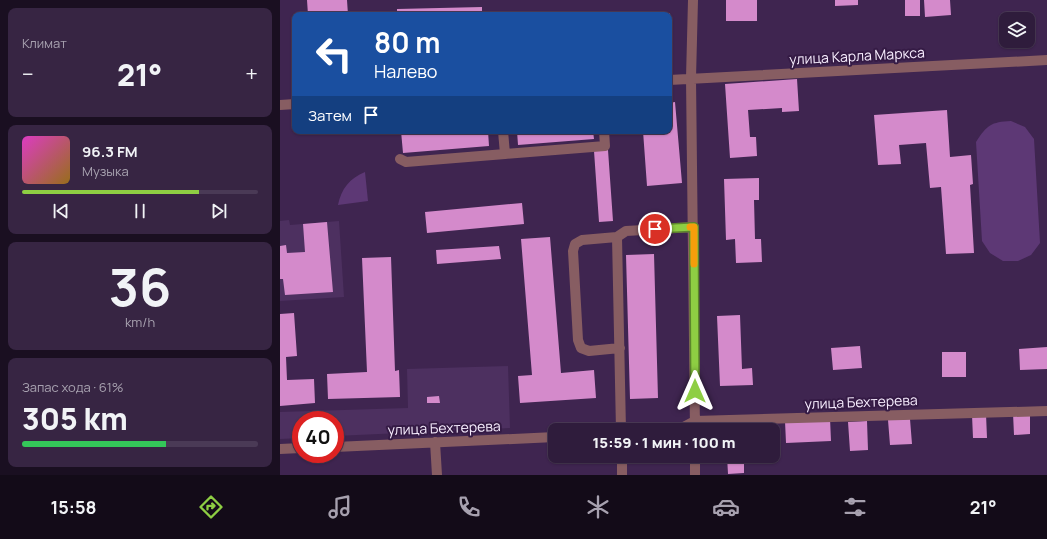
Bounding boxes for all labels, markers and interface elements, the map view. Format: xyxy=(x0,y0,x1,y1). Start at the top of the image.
map controls xyxy=(999,12,1035,48)
button: layers xyxy=(999,12,1035,48)
text: 80 m xyxy=(374,23,440,61)
icon: left xyxy=(308,28,360,80)
text: Климат xyxy=(22,34,67,52)
street label: улица Карла Маркса xyxy=(789,42,925,69)
text: 21° xyxy=(117,54,162,95)
text: − xyxy=(22,59,34,89)
text: + xyxy=(245,59,258,89)
text: Налево xyxy=(374,59,438,83)
icon: arrive xyxy=(360,104,382,126)
text: Затем xyxy=(308,105,352,126)
text: 96.3 FM xyxy=(82,141,138,162)
text: Музыка xyxy=(82,162,129,180)
icon: previous xyxy=(50,200,72,222)
icon: pause xyxy=(129,200,151,222)
icon: next xyxy=(208,200,230,222)
pin xyxy=(638,212,672,246)
icon: arrive xyxy=(644,218,666,240)
text: 36 xyxy=(109,251,171,322)
text: km/h xyxy=(125,313,155,331)
position arrow xyxy=(674,370,716,412)
text: Запас хода · 61% xyxy=(22,378,123,396)
street label: улица Бехтерева xyxy=(804,390,918,413)
text: 305 km xyxy=(22,398,128,439)
speed limit sign: 40 xyxy=(292,411,344,463)
street label: улица Бехтерева xyxy=(387,416,501,439)
text: 15:59 · 1 мин · 100 m xyxy=(593,432,735,453)
icon: directions xyxy=(197,493,225,521)
icon: music xyxy=(326,493,354,521)
icon: phone xyxy=(455,493,483,521)
icon: climate xyxy=(584,493,612,521)
icon: car xyxy=(712,493,740,521)
icon: filters xyxy=(841,493,869,521)
text: 15:58 xyxy=(50,495,97,519)
text: 21° xyxy=(970,495,997,519)

